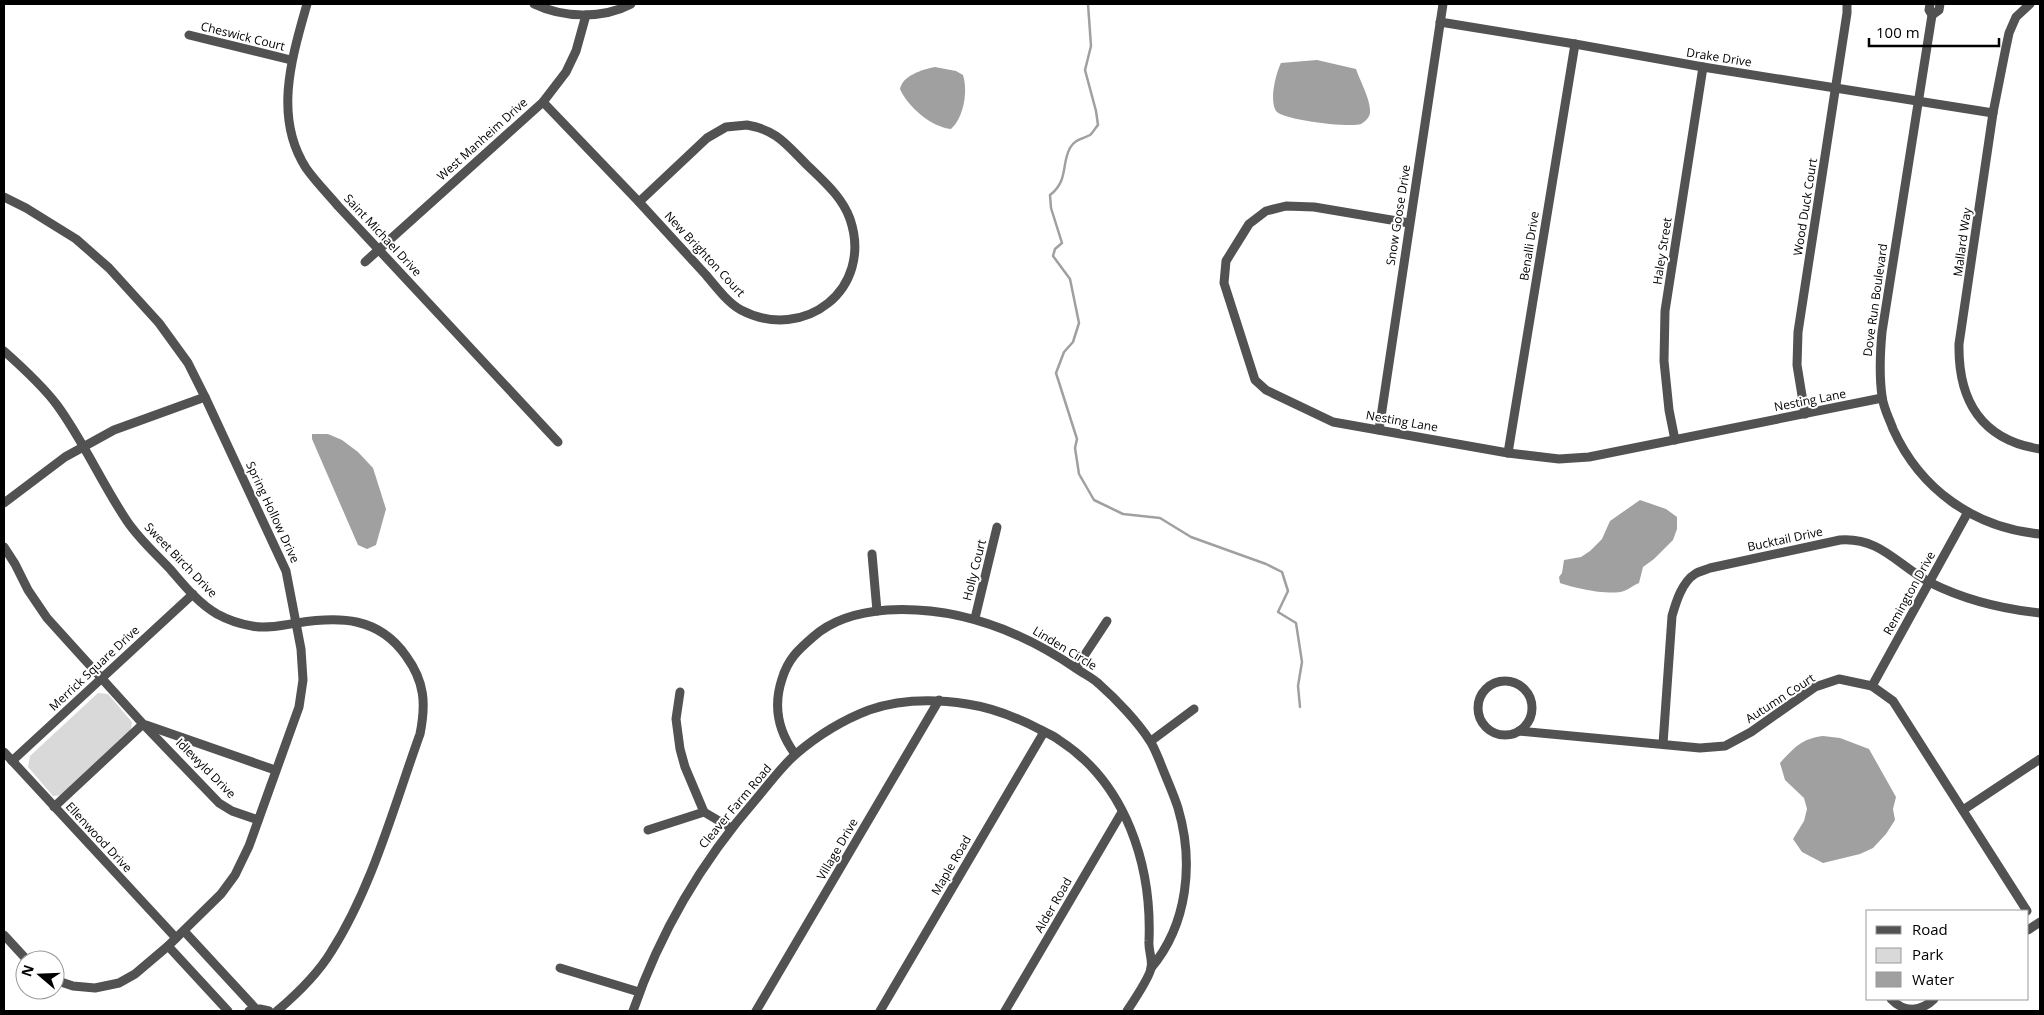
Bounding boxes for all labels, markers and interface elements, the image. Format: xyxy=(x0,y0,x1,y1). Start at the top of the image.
scale bar xyxy=(1869,15,1999,47)
street label: Cheswick Court xyxy=(199,17,287,55)
text: 100 m xyxy=(1876,22,1920,42)
street label: Drake Drive xyxy=(1685,43,1753,71)
street label: West Manheim Drive xyxy=(433,94,531,184)
street label: Wood Duck Court xyxy=(1789,157,1821,257)
street label: Snow Goose Drive xyxy=(1382,163,1414,267)
street label: Saint Michael Drive xyxy=(340,190,426,280)
street label: Mallard Way xyxy=(1949,206,1975,278)
street label: New Brighton Court xyxy=(661,208,749,300)
street label: Benalli Drive xyxy=(1515,210,1543,282)
street label: Haley Street xyxy=(1648,216,1676,286)
street label: Dove Run Boulevard xyxy=(1859,242,1891,358)
street label: Nesting Lane xyxy=(1773,385,1848,415)
street label: Nesting Lane xyxy=(1365,406,1440,436)
street label: Spring Hollow Drive xyxy=(242,459,304,566)
street label: Sweet Birch Drive xyxy=(141,519,221,601)
street label: Bucktail Drive xyxy=(1746,523,1825,555)
street label: Holly Court xyxy=(958,538,990,602)
street label: Remington Drive xyxy=(1879,548,1939,638)
street label: Merrick Square Drive xyxy=(45,621,143,714)
street label: Linden Circle xyxy=(1030,622,1101,674)
street label: Autumn Court xyxy=(1742,669,1818,727)
street label: Idlewyld Drive xyxy=(172,734,240,802)
street label: Cleaver Farm Road xyxy=(695,760,775,852)
street label: Ellenwood Drive xyxy=(62,798,136,876)
street label: Village Drive xyxy=(812,815,862,883)
street label: Maple Road xyxy=(927,832,975,898)
street label: Alder Road xyxy=(1030,874,1076,936)
legend xyxy=(1866,910,2029,1000)
text: Road xyxy=(1912,919,1948,939)
text: Park xyxy=(1912,944,1943,964)
north arrow xyxy=(15,950,65,1000)
text: N xyxy=(16,962,38,979)
text: Water xyxy=(1912,969,1954,989)

